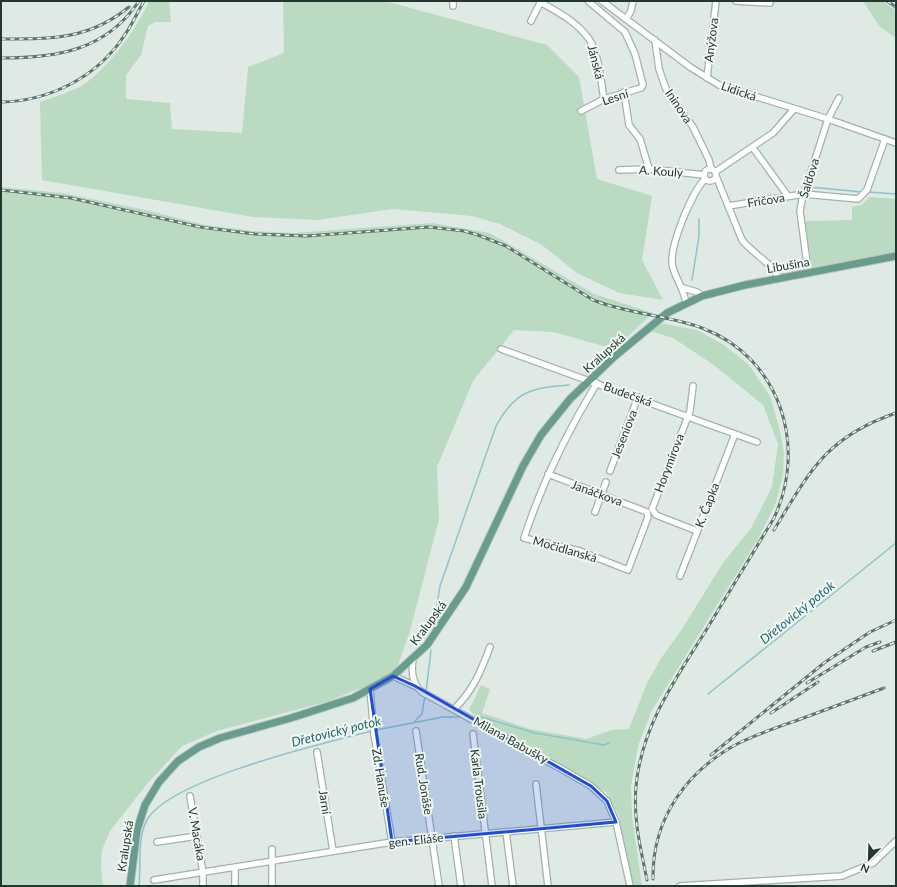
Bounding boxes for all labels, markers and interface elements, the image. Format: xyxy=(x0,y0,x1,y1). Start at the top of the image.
street label: Anýžova xyxy=(701,17,721,63)
street label: Jánská xyxy=(585,43,607,81)
street label: Lidická xyxy=(719,78,759,104)
street label: Lesní xyxy=(600,85,631,108)
street label: Ininova xyxy=(662,86,696,126)
street label: Šaldova xyxy=(796,156,822,200)
street label: A. Kouly xyxy=(639,162,684,180)
street label: Fričova xyxy=(746,190,786,210)
street label: Libušina xyxy=(765,254,811,276)
street label: Kralupská xyxy=(580,330,628,376)
street label: Budečská xyxy=(602,378,654,410)
street label: Jeseniova xyxy=(608,407,640,460)
street label: Horymírova xyxy=(651,431,687,495)
street label: Janáčkova xyxy=(569,477,625,509)
street label: K. Čapka xyxy=(692,481,722,529)
street label: Močidlanská xyxy=(531,533,599,565)
water label: Dřetovický potok xyxy=(756,576,838,647)
street label: Kralupská xyxy=(406,598,450,648)
water label: Dřetovický potok xyxy=(290,712,383,750)
street label: Milana Babušky xyxy=(471,713,552,767)
street label: Zd. Hanuše xyxy=(369,747,393,809)
street label: Karla Trousila xyxy=(467,748,491,820)
street label: Rud. Jonáše xyxy=(412,752,436,816)
street label: Jarní xyxy=(316,789,335,816)
street label: V. Macáka xyxy=(185,806,209,862)
street label: Kralupská xyxy=(114,819,136,873)
street label: gen. Eliáše xyxy=(388,830,444,850)
north arrow xyxy=(849,839,889,879)
text: N xyxy=(858,861,871,876)

